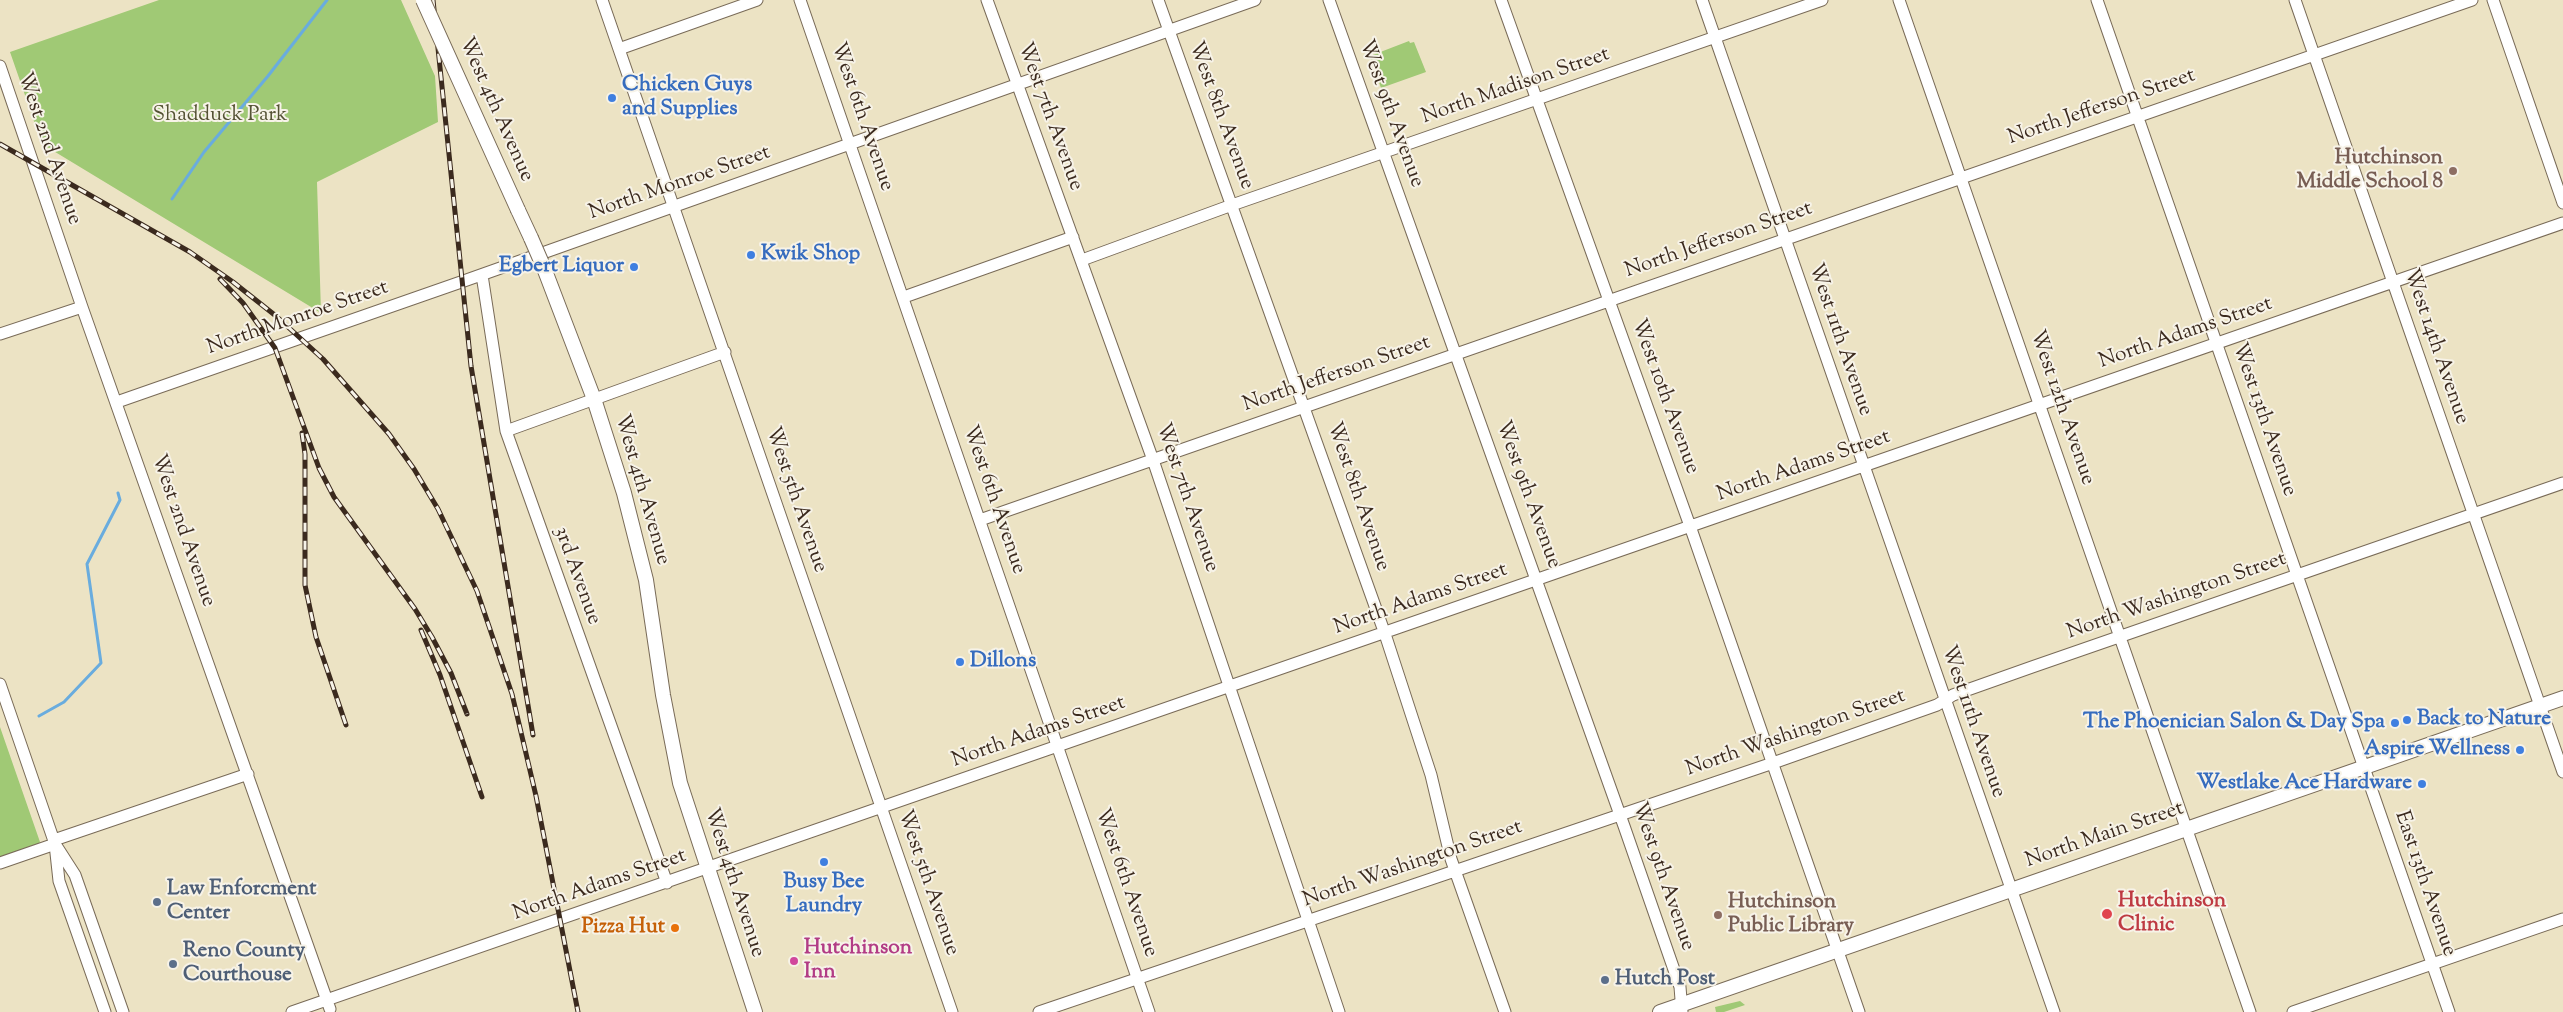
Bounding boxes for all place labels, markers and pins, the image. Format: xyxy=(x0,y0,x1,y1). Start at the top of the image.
place label: Chicken Guys and Supplies xyxy=(622,73,752,123)
marker: Chicken Guys and Supplies xyxy=(606,92,618,104)
place label: Hutchinson Middle School 8 xyxy=(2297,146,2443,196)
marker: Hutchinson Middle School 8 xyxy=(2447,165,2459,177)
place label: Kwik Shop xyxy=(761,242,860,268)
marker: Kwik Shop xyxy=(745,249,757,261)
place label: Egbert Liquor xyxy=(499,254,624,280)
marker: Egbert Liquor xyxy=(628,261,640,273)
place label: Dillons xyxy=(970,649,1036,675)
marker: Dillons xyxy=(954,656,966,668)
place label: Back to Nature xyxy=(2417,707,2551,733)
place label: The Phoenician Salon & Day Spa xyxy=(2083,710,2385,736)
marker: Back to Nature xyxy=(2401,714,2413,726)
marker: The Phoenician Salon & Day Spa xyxy=(2389,717,2401,729)
place label: Aspire Wellness xyxy=(2364,737,2510,763)
marker: Aspire Wellness xyxy=(2514,744,2526,756)
place label: Westlake Ace Hardware xyxy=(2197,771,2412,797)
marker: Westlake Ace Hardware xyxy=(2416,778,2428,790)
marker: Busy Bee Laundry xyxy=(818,856,830,868)
place label: Busy Bee Laundry xyxy=(783,870,865,920)
place label: Law Enforcment Center xyxy=(167,877,316,927)
place label: Hutchinson Clinic xyxy=(2118,889,2226,939)
place label: Hutchinson Public Library xyxy=(1728,890,1854,940)
marker: Law Enforcment Center xyxy=(151,896,163,908)
marker: Hutchinson Clinic xyxy=(2100,907,2114,921)
marker: Hutchinson Public Library xyxy=(1712,909,1724,921)
place label: Pizza Hut xyxy=(582,915,665,941)
marker: Pizza Hut xyxy=(669,922,681,934)
place label: Hutchinson Inn xyxy=(804,936,912,986)
place label: Reno County Courthouse xyxy=(183,939,305,989)
marker: Hutchinson Inn xyxy=(788,955,800,967)
marker: Reno County Courthouse xyxy=(167,958,179,970)
place label: Hutch Post xyxy=(1615,967,1715,993)
marker: Hutch Post xyxy=(1599,974,1611,986)

